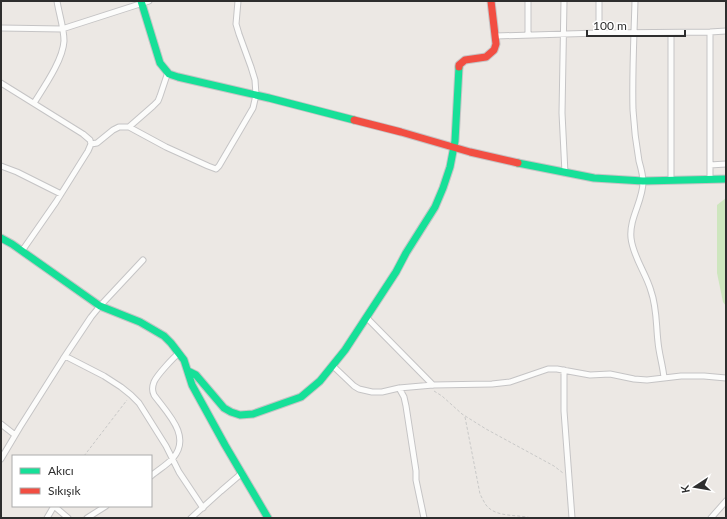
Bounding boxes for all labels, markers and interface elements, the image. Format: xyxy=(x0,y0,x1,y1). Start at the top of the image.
scale bar xyxy=(587,12,685,38)
text: 100 m xyxy=(593,18,627,33)
legend xyxy=(12,455,152,507)
text: Akıcı xyxy=(48,463,74,478)
north arrow xyxy=(675,467,715,507)
text: Sıkışık xyxy=(48,483,81,498)
text: K xyxy=(677,484,692,494)

